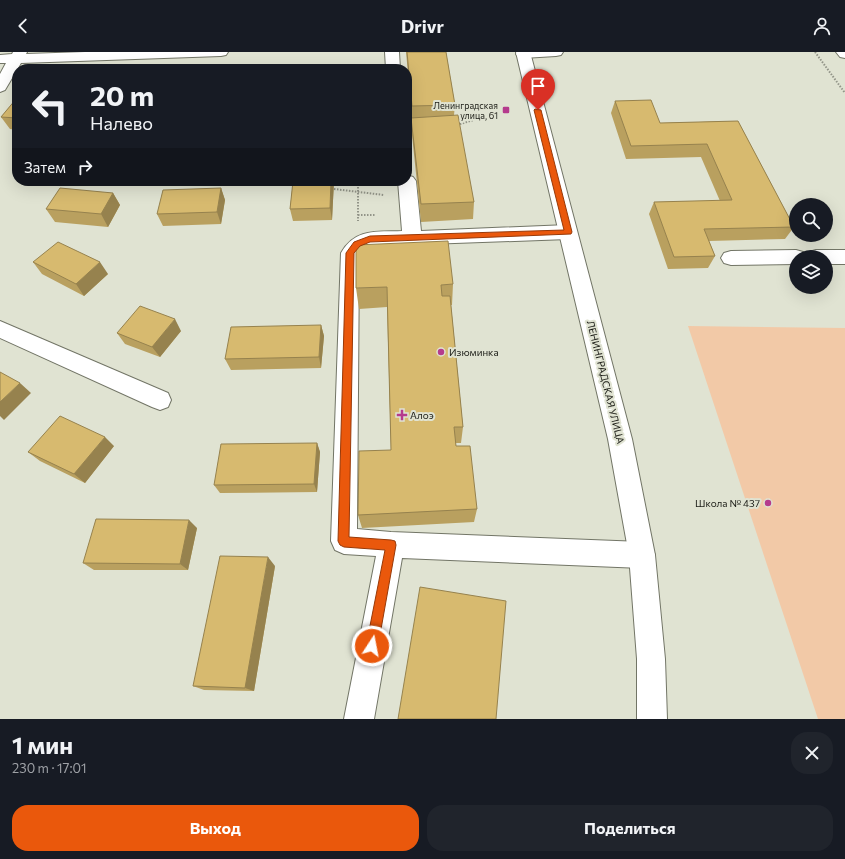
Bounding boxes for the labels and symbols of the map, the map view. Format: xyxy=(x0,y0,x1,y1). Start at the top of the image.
pin xyxy=(521,69,555,110)
place label: Ленинградская улица, 61 xyxy=(433,100,498,121)
marker: Ленинградская улица, 61 xyxy=(501,105,511,115)
street label: ЛЕНИНГРАДСКАЯ УЛИЦА xyxy=(585,319,627,445)
place label: Изюминка xyxy=(449,346,499,358)
marker: Изюминка xyxy=(436,347,446,357)
place label: Алоэ xyxy=(410,409,434,421)
marker: Алоэ xyxy=(397,410,407,420)
place label: Школа № 437 xyxy=(695,497,760,509)
marker: Школа № 437 xyxy=(763,498,773,508)
position arrow xyxy=(351,625,393,667)

